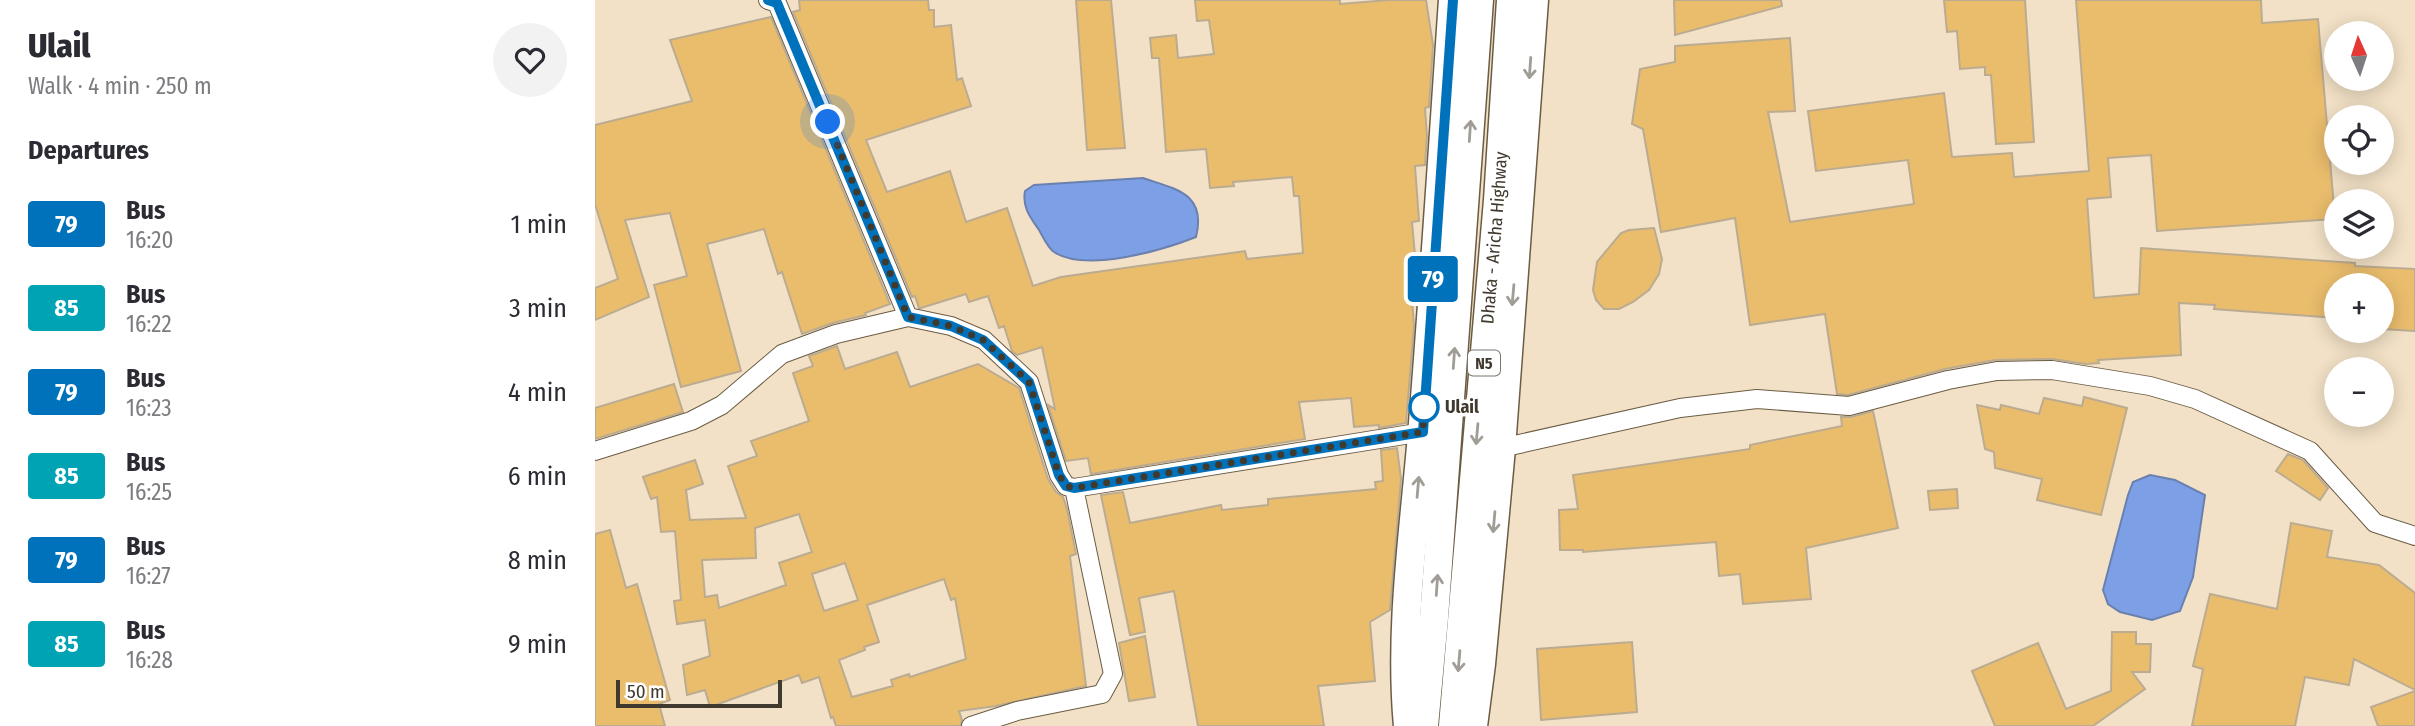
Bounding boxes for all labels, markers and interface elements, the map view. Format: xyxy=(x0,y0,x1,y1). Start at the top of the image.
north arrow xyxy=(2324,21,2394,91)
map controls xyxy=(2324,21,2394,427)
button: heart xyxy=(493,23,567,97)
text: Ulail xyxy=(28,26,90,66)
one-way arrow xyxy=(1523,56,1536,79)
text: Walk · 4 min · 250 m xyxy=(28,72,212,100)
your location xyxy=(810,104,845,139)
button: locate xyxy=(2324,105,2394,175)
one-way arrow xyxy=(1464,120,1477,143)
text: Departures xyxy=(28,135,149,166)
street label: Dhaka - Aricha Highway xyxy=(1476,151,1512,325)
button: layers xyxy=(2324,189,2394,259)
text: Bus xyxy=(126,195,165,226)
text: 1 min xyxy=(511,209,567,240)
text: 79 xyxy=(55,210,78,238)
text: 16:20 xyxy=(126,226,173,254)
line badge: 79 xyxy=(1401,256,1465,302)
text: 79 xyxy=(1422,265,1444,293)
button: + xyxy=(2324,273,2394,343)
text: Bus xyxy=(126,279,165,310)
one-way arrow xyxy=(1506,283,1519,306)
text: 3 min xyxy=(509,293,567,324)
text: 85 xyxy=(54,294,79,322)
text: 16:22 xyxy=(126,310,172,338)
one-way arrow xyxy=(1448,347,1461,370)
road number: N5 xyxy=(1468,350,1500,376)
button: − xyxy=(2324,357,2394,427)
text: Bus xyxy=(126,363,165,394)
text: 4 min xyxy=(508,377,567,408)
text: 79 xyxy=(55,378,78,406)
marker: Ulail xyxy=(1409,392,1439,422)
text: 16:23 xyxy=(126,394,172,422)
place label: Ulail xyxy=(1445,396,1479,418)
one-way arrow xyxy=(1470,423,1483,445)
text: Bus xyxy=(126,447,165,478)
text: 6 min xyxy=(508,461,567,492)
text: 85 xyxy=(54,462,79,490)
one-way arrow xyxy=(1412,476,1425,499)
text: 16:25 xyxy=(126,478,172,506)
one-way arrow xyxy=(1487,510,1500,533)
text: Bus xyxy=(126,531,165,562)
text: 8 min xyxy=(508,545,567,576)
text: 79 xyxy=(55,546,78,574)
text: 16:27 xyxy=(126,562,171,590)
one-way arrow xyxy=(1431,574,1444,597)
text: Bus xyxy=(126,615,165,646)
text: 9 min xyxy=(508,629,567,660)
text: 85 xyxy=(54,630,79,658)
text: 16:28 xyxy=(126,646,173,674)
one-way arrow xyxy=(1452,649,1465,672)
scale bar xyxy=(616,677,782,709)
text: 50 m xyxy=(627,680,665,703)

